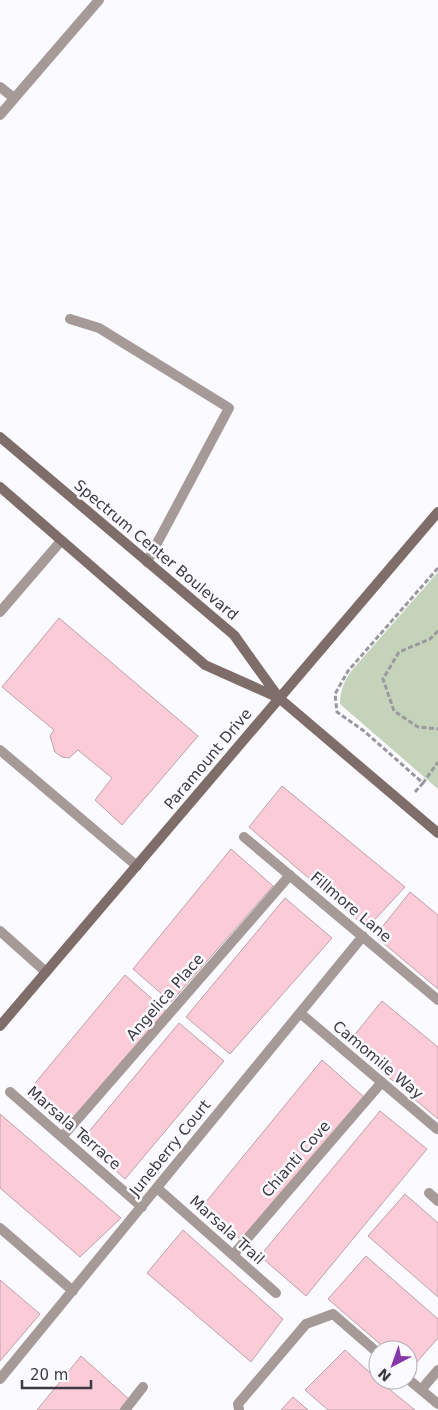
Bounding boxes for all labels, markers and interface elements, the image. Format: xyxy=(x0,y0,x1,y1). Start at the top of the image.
street label: Spectrum Center Boulevard xyxy=(70,476,242,624)
street label: Paramount Drive xyxy=(160,705,256,813)
street label: Fillmore Lane xyxy=(307,868,395,946)
street label: Angelica Place xyxy=(122,950,208,1044)
street label: Camomile Way xyxy=(329,1017,427,1103)
street label: Marsala Terrace xyxy=(24,1082,124,1174)
street label: Juneberry Court xyxy=(125,1096,214,1200)
street label: Chianti Cove xyxy=(258,1117,334,1201)
street label: Marsala Trail xyxy=(186,1192,268,1268)
north arrow xyxy=(368,1340,418,1390)
scale bar xyxy=(22,1358,91,1390)
text: N xyxy=(375,1365,394,1385)
text: 20 m xyxy=(30,1366,68,1384)

